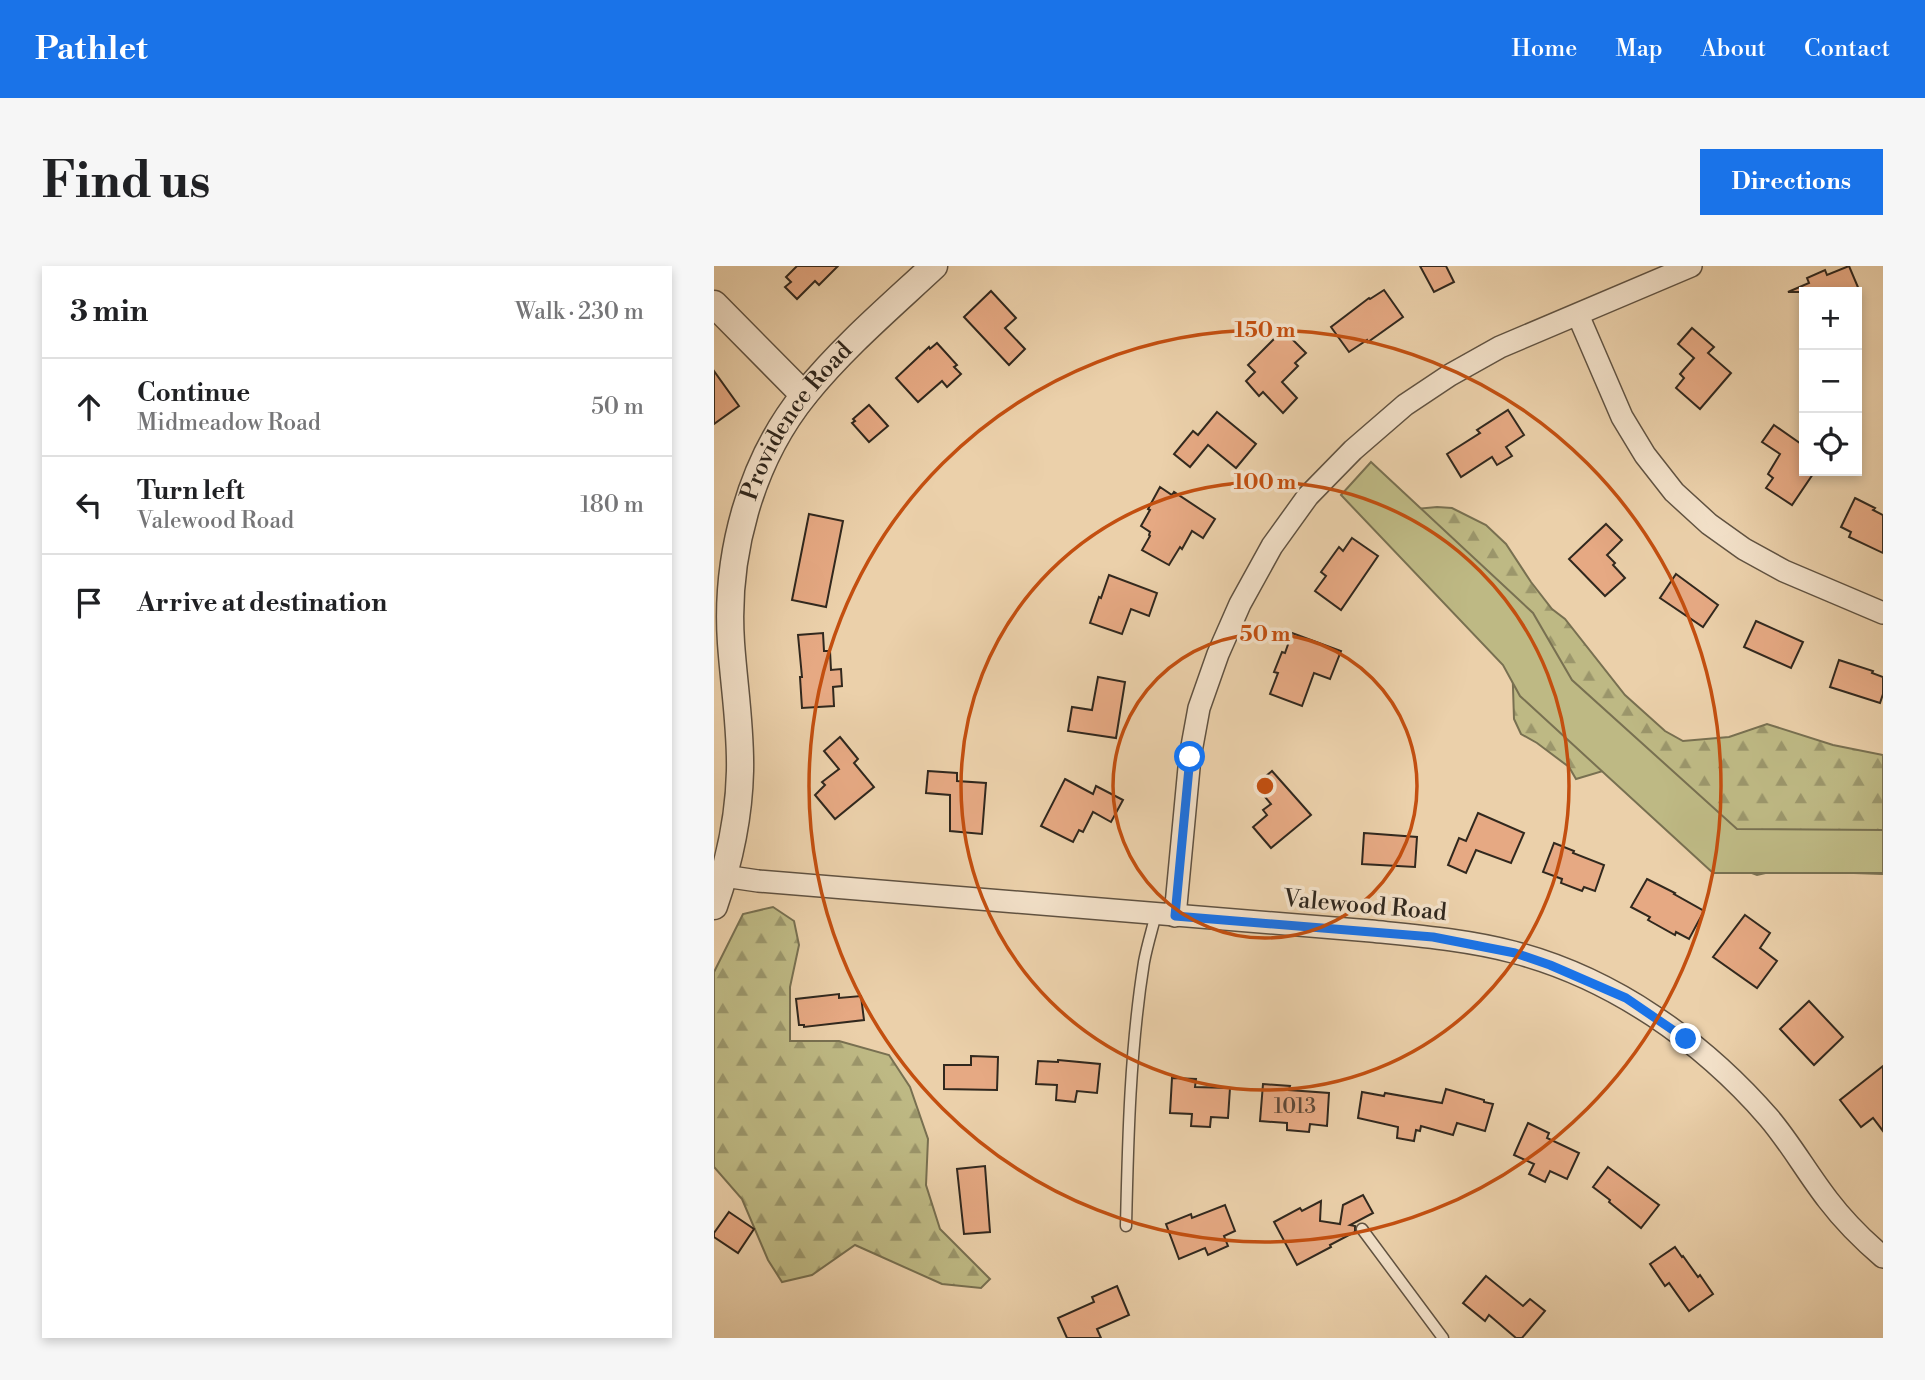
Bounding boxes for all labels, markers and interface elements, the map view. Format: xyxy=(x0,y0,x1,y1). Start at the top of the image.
text: Pathlet xyxy=(35,29,148,70)
text: Home xyxy=(1512,34,1577,64)
text: Map xyxy=(1615,34,1663,64)
text: About xyxy=(1701,34,1766,64)
text: Contact xyxy=(1804,34,1890,64)
button: Directions xyxy=(1700,149,1883,215)
text: Find us xyxy=(42,152,211,213)
map controls xyxy=(1799,287,1862,476)
button: + xyxy=(1799,287,1862,350)
text: 3 min xyxy=(70,293,148,331)
text: Walk · 230 m xyxy=(515,298,644,326)
text: 150 m xyxy=(1235,318,1295,344)
street label: Providence Road xyxy=(735,336,859,504)
button: − xyxy=(1799,350,1862,413)
text: Continue xyxy=(137,377,250,409)
icon: ahead xyxy=(70,388,108,426)
text: 50 m xyxy=(591,393,644,421)
text: Midmeadow Road xyxy=(137,409,321,437)
button: locate xyxy=(1799,413,1862,476)
text: 100 m xyxy=(1234,470,1296,496)
text: Turn left xyxy=(137,475,245,507)
icon: left xyxy=(70,486,108,524)
text: 180 m xyxy=(580,491,644,519)
text: Valewood Road xyxy=(137,507,294,535)
icon: arrive xyxy=(70,584,108,622)
text: Arrive at destination xyxy=(137,587,387,619)
text: 50 m xyxy=(1240,622,1290,648)
route start xyxy=(1174,741,1205,772)
centre of rings xyxy=(1253,774,1277,798)
street label: Valewood Road xyxy=(1281,884,1448,928)
route end xyxy=(1670,1023,1701,1054)
house number: 1013 xyxy=(1274,1094,1316,1120)

